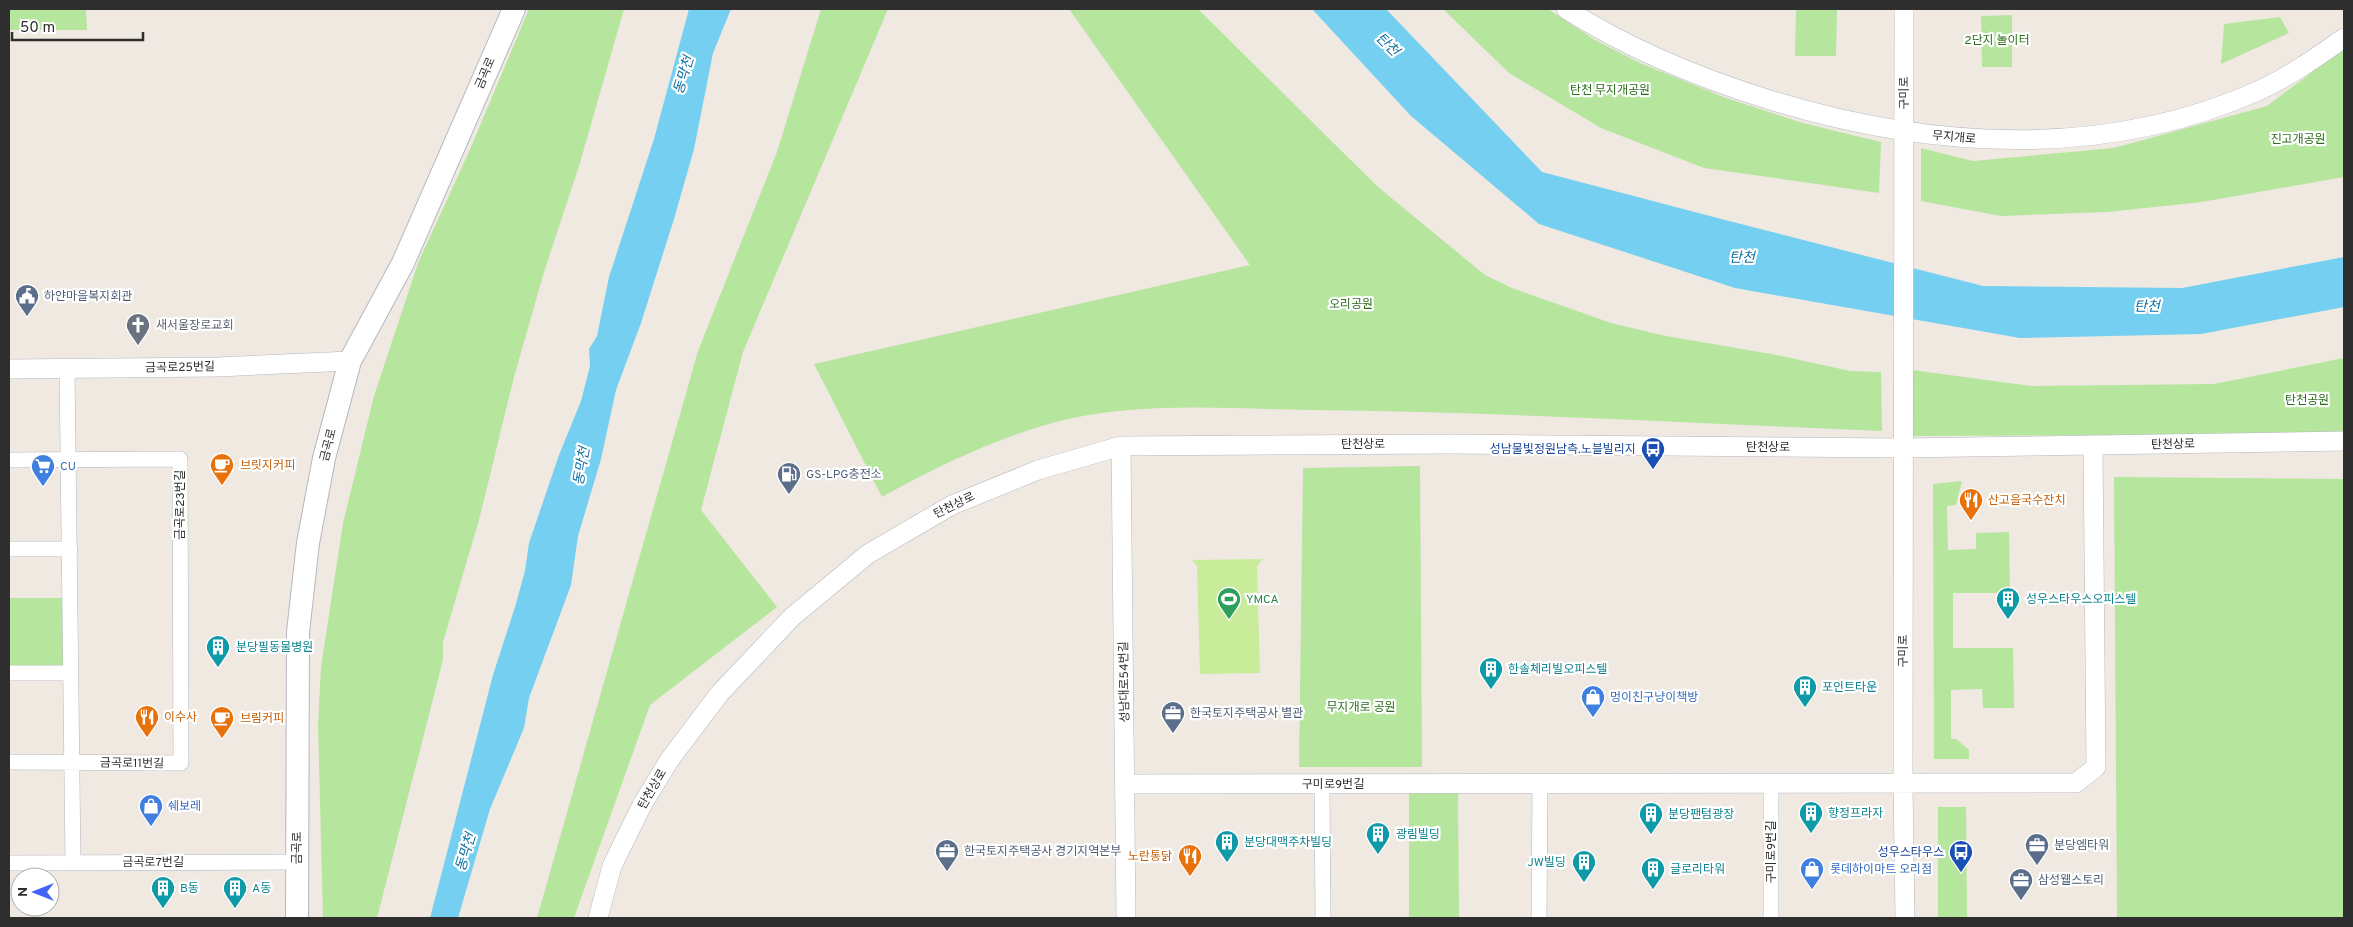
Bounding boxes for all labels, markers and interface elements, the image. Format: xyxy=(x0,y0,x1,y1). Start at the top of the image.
scale bar xyxy=(12,10,144,42)
text: 50 m xyxy=(20,19,55,38)
water label: 탄천 xyxy=(1372,30,1403,61)
park label: 2단지 놀이터 xyxy=(1964,33,2030,49)
water label: 동막천 xyxy=(671,53,699,96)
street label: 금곡로 xyxy=(472,55,500,92)
street label: 구미로 xyxy=(1897,76,1913,110)
park label: 탄천 무지개공원 xyxy=(1570,83,1650,99)
street label: 무지개로 xyxy=(1931,128,1977,148)
park label: 진고개공원 xyxy=(2270,132,2326,148)
water label: 탄천 xyxy=(1729,250,1756,267)
public building icon: 하얀마을복지회관 xyxy=(14,283,40,317)
place label: 하얀마을복지회관 xyxy=(44,289,132,305)
park label: 오리공원 xyxy=(1329,297,1373,313)
water label: 탄천 xyxy=(2134,299,2161,316)
church icon: 새서울장로교회 xyxy=(125,312,151,346)
place label: 새서울장로교회 xyxy=(156,318,233,334)
street label: 금곡로25번길 xyxy=(145,359,215,377)
park label: 탄천공원 xyxy=(2285,393,2329,409)
street label: 금곡로 xyxy=(317,427,341,463)
bus stop icon: 성남물빛정원남측.노블빌리지 xyxy=(1640,436,1666,470)
street label: 탄천상로 xyxy=(1341,437,1385,453)
street label: 탄천상로 xyxy=(2151,437,2195,453)
street label: 탄천상로 xyxy=(1746,440,1790,456)
place label: 성남물빛정원남측.노블빌리지 xyxy=(1490,442,1636,458)
water label: 동막천 xyxy=(571,445,594,487)
cafe icon: 브릿지커피 xyxy=(209,452,235,486)
supermarket icon: CU xyxy=(30,453,56,487)
place label: 브릿지커피 xyxy=(240,458,295,474)
place label: CU xyxy=(60,459,76,475)
fuel station icon: GS-LPG충전소 xyxy=(776,461,802,495)
place label: GS-LPG충전소 xyxy=(806,467,882,483)
street label: 금곡로23번길 xyxy=(173,470,189,540)
restaurant icon: 산고을국수잔치 xyxy=(1958,487,1984,521)
street label: 탄천상로 xyxy=(931,489,978,523)
place label: 산고을국수잔치 xyxy=(1988,493,2065,509)
sports icon: YMCA xyxy=(1216,586,1242,620)
building icon: 성우스타우스오피스텔 xyxy=(1995,586,2021,620)
place label: YMCA xyxy=(1246,592,1279,608)
place label: 성우스타우스오피스텔 xyxy=(2026,592,2136,608)
building icon: 분당필동물병원 xyxy=(205,634,231,668)
street label: 구미로 xyxy=(1896,634,1912,668)
place label: 분당필동물병원 xyxy=(236,640,313,656)
street label: 성남대로54번길 xyxy=(1116,641,1134,723)
building icon: 한솔체리빌오피스텔 xyxy=(1478,656,1504,690)
place label: 한솔체리빌오피스텔 xyxy=(1508,662,1607,678)
building icon: 포인트타운 xyxy=(1792,674,1818,708)
place label: 포인트타운 xyxy=(1822,680,1877,696)
shop icon: 멍이친구냥이책방 xyxy=(1580,684,1606,718)
place label: 멍이친구냥이책방 xyxy=(1610,690,1698,706)
office icon: 한국토지주택공사 별관 xyxy=(1160,700,1186,734)
park label: 무지개로 공원 xyxy=(1326,700,1396,716)
restaurant icon: 이수사 xyxy=(134,704,160,738)
cafe icon: 브림커피 xyxy=(209,705,235,739)
place label: 한국토지주택공사 별관 xyxy=(1190,706,1303,722)
place label: 이수사 xyxy=(164,710,197,726)
place label: 브림커피 xyxy=(240,711,284,727)
street label: 금곡로11번길 xyxy=(100,755,164,773)
street label: 탄천상로 xyxy=(635,766,671,813)
street label: 구미로9번길 xyxy=(1302,777,1364,793)
shop icon: 쉐보레 xyxy=(138,793,164,827)
place label: 쉐보레 xyxy=(168,799,201,815)
building icon: 향정프라자 xyxy=(1798,800,1824,834)
building icon: 분당팬텀광장 xyxy=(1638,801,1664,835)
place label: 향정프라자 xyxy=(1828,806,1883,822)
place label: 분당팬텀광장 xyxy=(1668,807,1734,823)
building icon: 광림빌딩 xyxy=(1365,821,1391,855)
street label: 구미로9번길 xyxy=(1764,821,1780,883)
place label: 광림빌딩 xyxy=(1396,827,1440,843)
building icon: 분당대맥주차빌딩 xyxy=(1214,829,1240,863)
water label: 동막천 xyxy=(453,830,481,873)
street label: 금곡로 xyxy=(290,831,306,865)
office icon: 분당엠타워 xyxy=(2024,832,2050,866)
place label: 분당대맥주차빌딩 xyxy=(1244,835,1332,851)
office icon: 한국토지주택공사 경기지역본부 xyxy=(934,838,960,872)
place label: 분당엠타워 xyxy=(2054,838,2109,854)
bus stop icon: 성우스타우스 xyxy=(1948,839,1974,873)
restaurant icon: 노란통닭 xyxy=(1177,843,1203,877)
place label: 한국토지주택공사 경기지역본부 xyxy=(964,844,1121,860)
place label: 성우스타우스 xyxy=(1878,845,1944,861)
place label: 노란통닭 xyxy=(1128,849,1172,865)
building icon: JW빌딩 xyxy=(1571,849,1597,883)
street label: 금곡로7번길 xyxy=(122,855,184,871)
place label: JW빌딩 xyxy=(1527,855,1566,871)
building icon: 글로리타워 xyxy=(1640,856,1666,890)
shop icon: 롯데하이마트 오리점 xyxy=(1799,856,1825,890)
place label: 글로리타워 xyxy=(1670,862,1725,878)
place label: 롯데하이마트 오리점 xyxy=(1830,862,1932,878)
north arrow xyxy=(10,867,60,917)
office icon: 삼성웰스토리 xyxy=(2008,867,2034,901)
place label: 삼성웰스토리 xyxy=(2038,873,2104,889)
building icon: B동 xyxy=(150,875,176,909)
building icon: A동 xyxy=(222,875,248,909)
place label: B동 xyxy=(180,881,199,897)
place label: A동 xyxy=(252,881,271,897)
text: N xyxy=(15,887,32,897)

